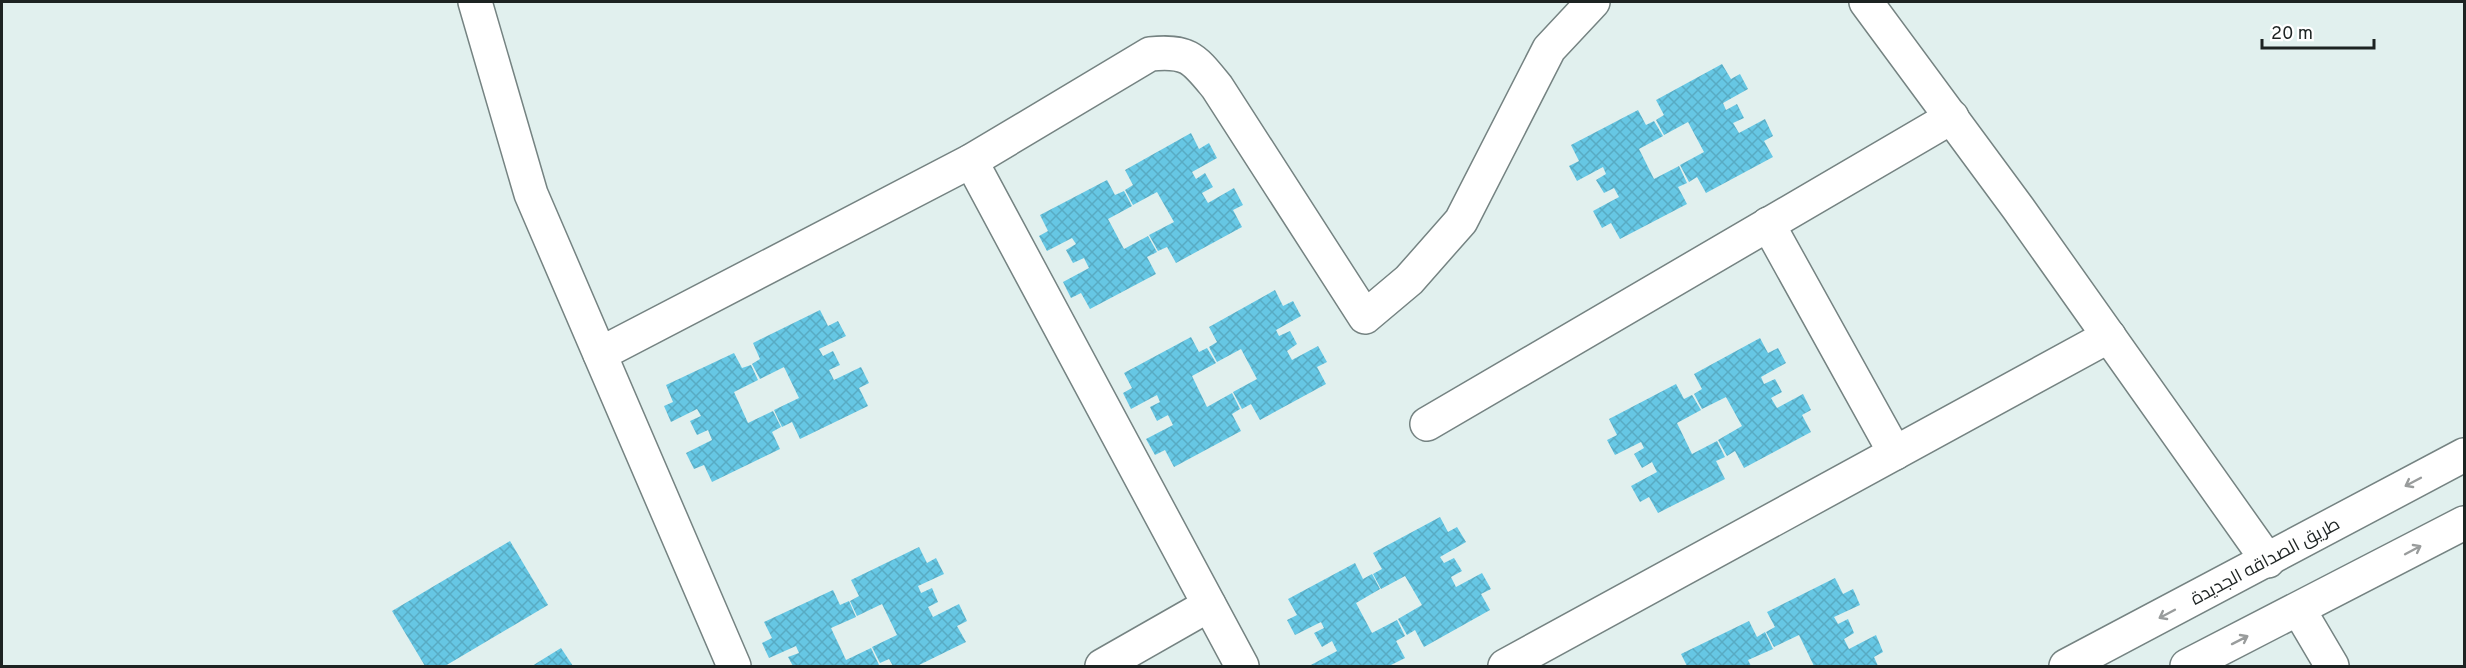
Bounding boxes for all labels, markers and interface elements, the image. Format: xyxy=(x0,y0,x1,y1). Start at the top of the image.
scale bar xyxy=(2262,12,2374,50)
text: 20 m xyxy=(2271,23,2313,46)
one-way arrow xyxy=(2405,476,2422,488)
street label: طريق الصداقه الجديدة xyxy=(2187,513,2344,611)
one-way arrow xyxy=(2403,544,2421,555)
one-way arrow xyxy=(2158,608,2176,620)
one-way arrow xyxy=(2230,634,2248,645)

